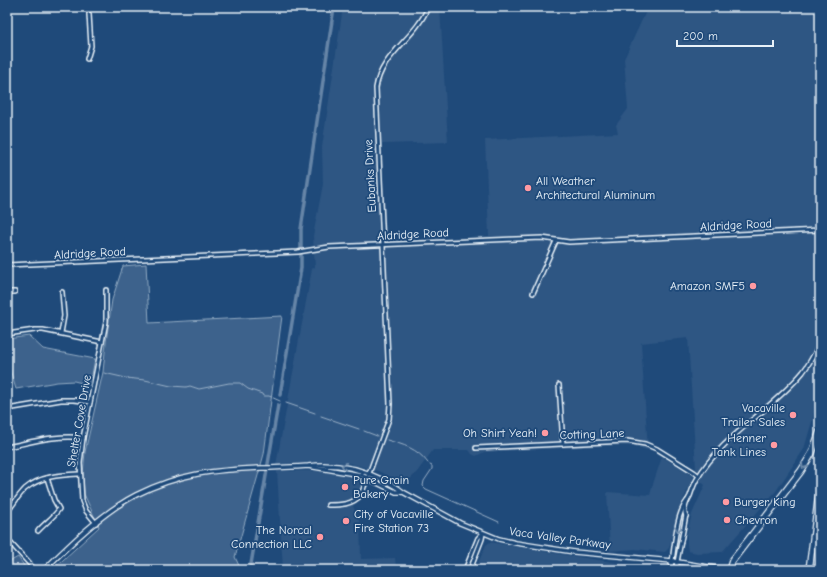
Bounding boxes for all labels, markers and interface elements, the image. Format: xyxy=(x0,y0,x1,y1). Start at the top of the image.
scale bar xyxy=(677,22,773,48)
text: 200 m xyxy=(683,29,718,43)
street label: Eubanks Drive xyxy=(361,139,379,213)
place label: All Weather Architectural Aluminum xyxy=(536,174,655,202)
marker: All Weather Architectural Aluminum xyxy=(523,183,533,193)
street label: Aldridge Road xyxy=(700,216,772,234)
street label: Aldridge Road xyxy=(377,225,449,243)
street label: Aldridge Road xyxy=(54,244,126,262)
place label: Amazon SMF5 xyxy=(670,279,745,293)
marker: Amazon SMF5 xyxy=(748,281,758,291)
street label: Shelter Cove Drive xyxy=(64,374,94,468)
place label: Vacaville Trailer Sales xyxy=(721,401,785,429)
marker: Vacaville Trailer Sales xyxy=(788,410,798,420)
place label: Oh Shirt Yeah! xyxy=(463,426,537,440)
street label: Cotting Lane xyxy=(559,426,625,442)
marker: Oh Shirt Yeah! xyxy=(540,428,550,438)
place label: Henner Tank Lines xyxy=(712,431,766,459)
marker: Henner Tank Lines xyxy=(769,440,779,450)
one-way arrow xyxy=(341,462,347,471)
one-way arrow xyxy=(801,462,809,469)
place label: Pure Grain Bakery xyxy=(353,473,409,501)
marker: Pure Grain Bakery xyxy=(340,482,350,492)
place label: Burger King xyxy=(734,495,796,509)
marker: Burger King xyxy=(721,497,731,507)
place label: City of Vacaville Fire Station 73 xyxy=(354,507,433,535)
place label: Chevron xyxy=(735,513,777,527)
marker: Chevron xyxy=(722,515,732,525)
marker: City of Vacaville Fire Station 73 xyxy=(341,516,351,526)
place label: The Norcal Connection LLC xyxy=(231,523,312,551)
street label: Vaca Valley Parkway xyxy=(509,524,612,552)
one-way arrow xyxy=(674,526,682,533)
marker: The Norcal Connection LLC xyxy=(315,532,325,542)

